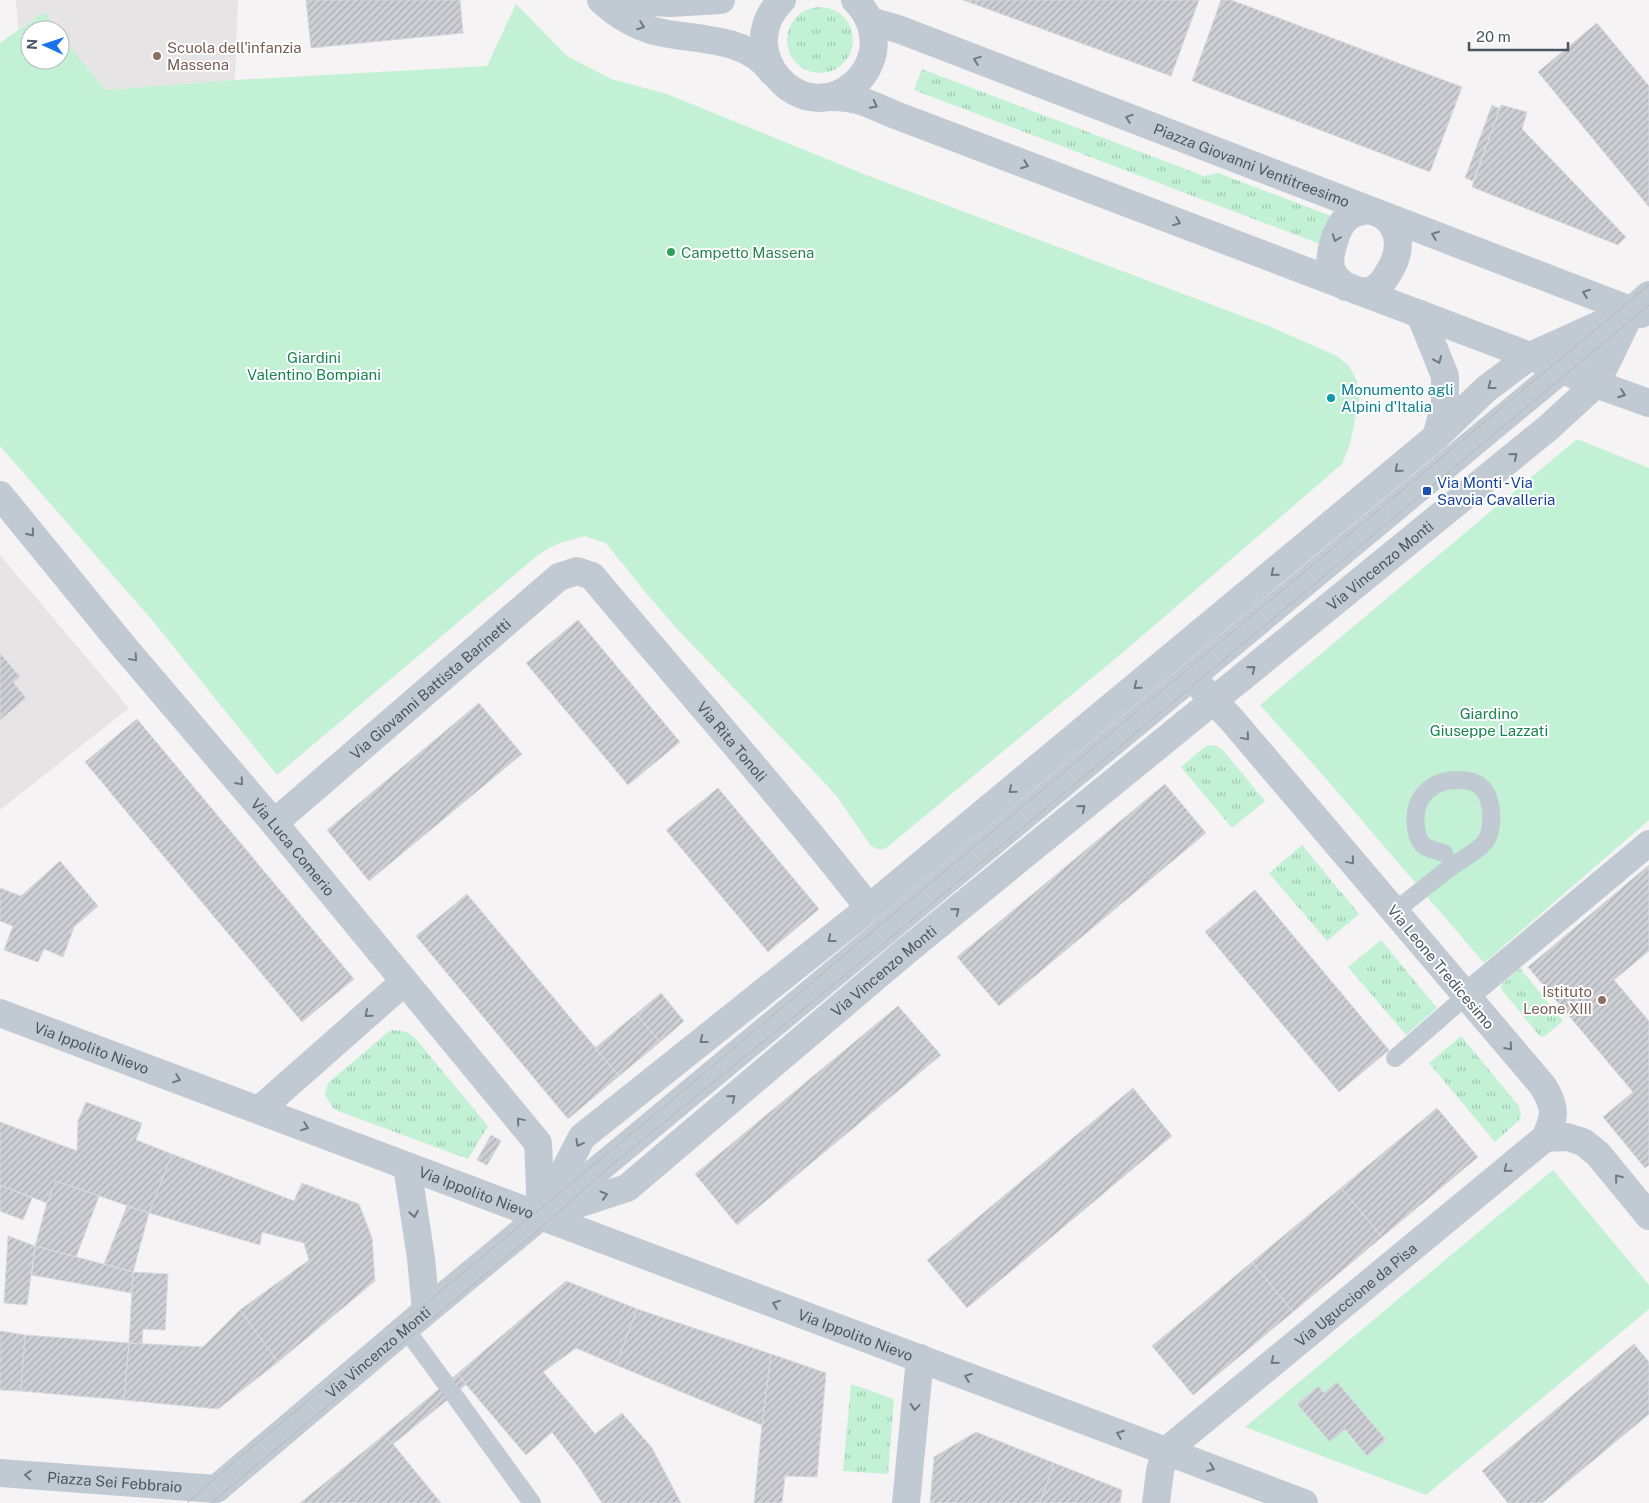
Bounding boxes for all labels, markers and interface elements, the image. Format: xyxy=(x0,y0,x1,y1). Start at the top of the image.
north arrow xyxy=(20,20,70,70)
one-way arrow xyxy=(636,20,645,30)
scale bar xyxy=(1469,20,1568,52)
text: 20 m xyxy=(1476,28,1511,45)
text: N xyxy=(24,38,40,50)
place label: Scuola dell'infanzia Massena xyxy=(167,39,302,73)
marker: Scuola dell'infanzia Massena xyxy=(151,50,163,62)
one-way arrow xyxy=(973,56,982,66)
one-way arrow xyxy=(869,99,878,109)
one-way arrow xyxy=(1125,114,1133,124)
street label: Piazza Giovanni Ventitreesimo xyxy=(1151,119,1352,210)
one-way arrow xyxy=(1020,158,1029,169)
one-way arrow xyxy=(1172,216,1181,226)
one-way arrow xyxy=(1431,230,1439,240)
one-way arrow xyxy=(1332,233,1342,242)
place label: Campetto Massena xyxy=(681,244,814,261)
marker: Campetto Massena xyxy=(665,246,677,258)
one-way arrow xyxy=(1582,289,1591,299)
park label: Giardini Valentino Bompiani xyxy=(247,349,381,383)
one-way arrow xyxy=(1432,355,1442,363)
one-way arrow xyxy=(1487,380,1497,389)
place label: Monumento agli Alpini d'Italia xyxy=(1341,381,1453,415)
one-way arrow xyxy=(1618,388,1626,398)
marker: Monumento agli Alpini d'Italia xyxy=(1325,392,1337,404)
one-way arrow xyxy=(1508,454,1517,462)
one-way arrow xyxy=(1395,463,1404,472)
place label: Via Monti - Via Savoia Cavalleria xyxy=(1437,474,1555,508)
marker: Via Monti - Via Savoia Cavalleria xyxy=(1421,485,1433,497)
street label: Via Vincenzo Monti xyxy=(1323,517,1436,613)
one-way arrow xyxy=(25,527,34,536)
one-way arrow xyxy=(1270,567,1279,576)
street label: Via Giovanni Battista Barinetti xyxy=(346,614,514,762)
one-way arrow xyxy=(128,653,137,662)
one-way arrow xyxy=(1246,667,1255,675)
one-way arrow xyxy=(1133,680,1142,689)
street label: Via Rita Tonoli xyxy=(694,698,771,785)
park label: Giardino Giuseppe Lazzati xyxy=(1430,705,1548,739)
one-way arrow xyxy=(1241,731,1250,740)
one-way arrow xyxy=(234,776,243,785)
one-way arrow xyxy=(1008,784,1017,793)
street label: Via Luca Comerio xyxy=(248,795,339,899)
one-way arrow xyxy=(1076,805,1085,813)
one-way arrow xyxy=(1346,855,1354,864)
street label: Via Leone Tredicesimo xyxy=(1384,902,1498,1032)
one-way arrow xyxy=(950,908,959,916)
street label: Via Vincenzo Monti xyxy=(827,922,939,1020)
one-way arrow xyxy=(827,933,836,942)
place label: Istituto Leone XIII xyxy=(1523,983,1592,1017)
marker: Istituto Leone XIII xyxy=(1596,994,1608,1006)
one-way arrow xyxy=(364,1008,373,1017)
street label: Via Ippolito Nievo xyxy=(32,1018,152,1077)
one-way arrow xyxy=(700,1034,709,1043)
one-way arrow xyxy=(1503,1041,1512,1050)
one-way arrow xyxy=(172,1074,180,1084)
one-way arrow xyxy=(727,1095,736,1104)
one-way arrow xyxy=(517,1118,526,1127)
one-way arrow xyxy=(300,1122,308,1132)
one-way arrow xyxy=(575,1138,585,1147)
street label: Via Ippolito Nievo xyxy=(417,1163,536,1221)
one-way arrow xyxy=(1504,1163,1513,1171)
one-way arrow xyxy=(1615,1175,1624,1184)
one-way arrow xyxy=(599,1191,608,1201)
one-way arrow xyxy=(409,1209,419,1218)
street label: Via Uguccione da Pisa xyxy=(1291,1239,1420,1350)
one-way arrow xyxy=(772,1300,781,1310)
street label: Via Vincenzo Monti xyxy=(322,1303,434,1401)
street label: Via Ippolito Nievo xyxy=(796,1305,915,1364)
one-way arrow xyxy=(1270,1355,1279,1364)
one-way arrow xyxy=(964,1372,973,1383)
one-way arrow xyxy=(909,1403,920,1411)
one-way arrow xyxy=(1116,1430,1125,1440)
one-way arrow xyxy=(1206,1462,1215,1472)
street label: Piazza Sei Febbraio xyxy=(47,1468,183,1495)
one-way arrow xyxy=(24,1470,32,1481)

